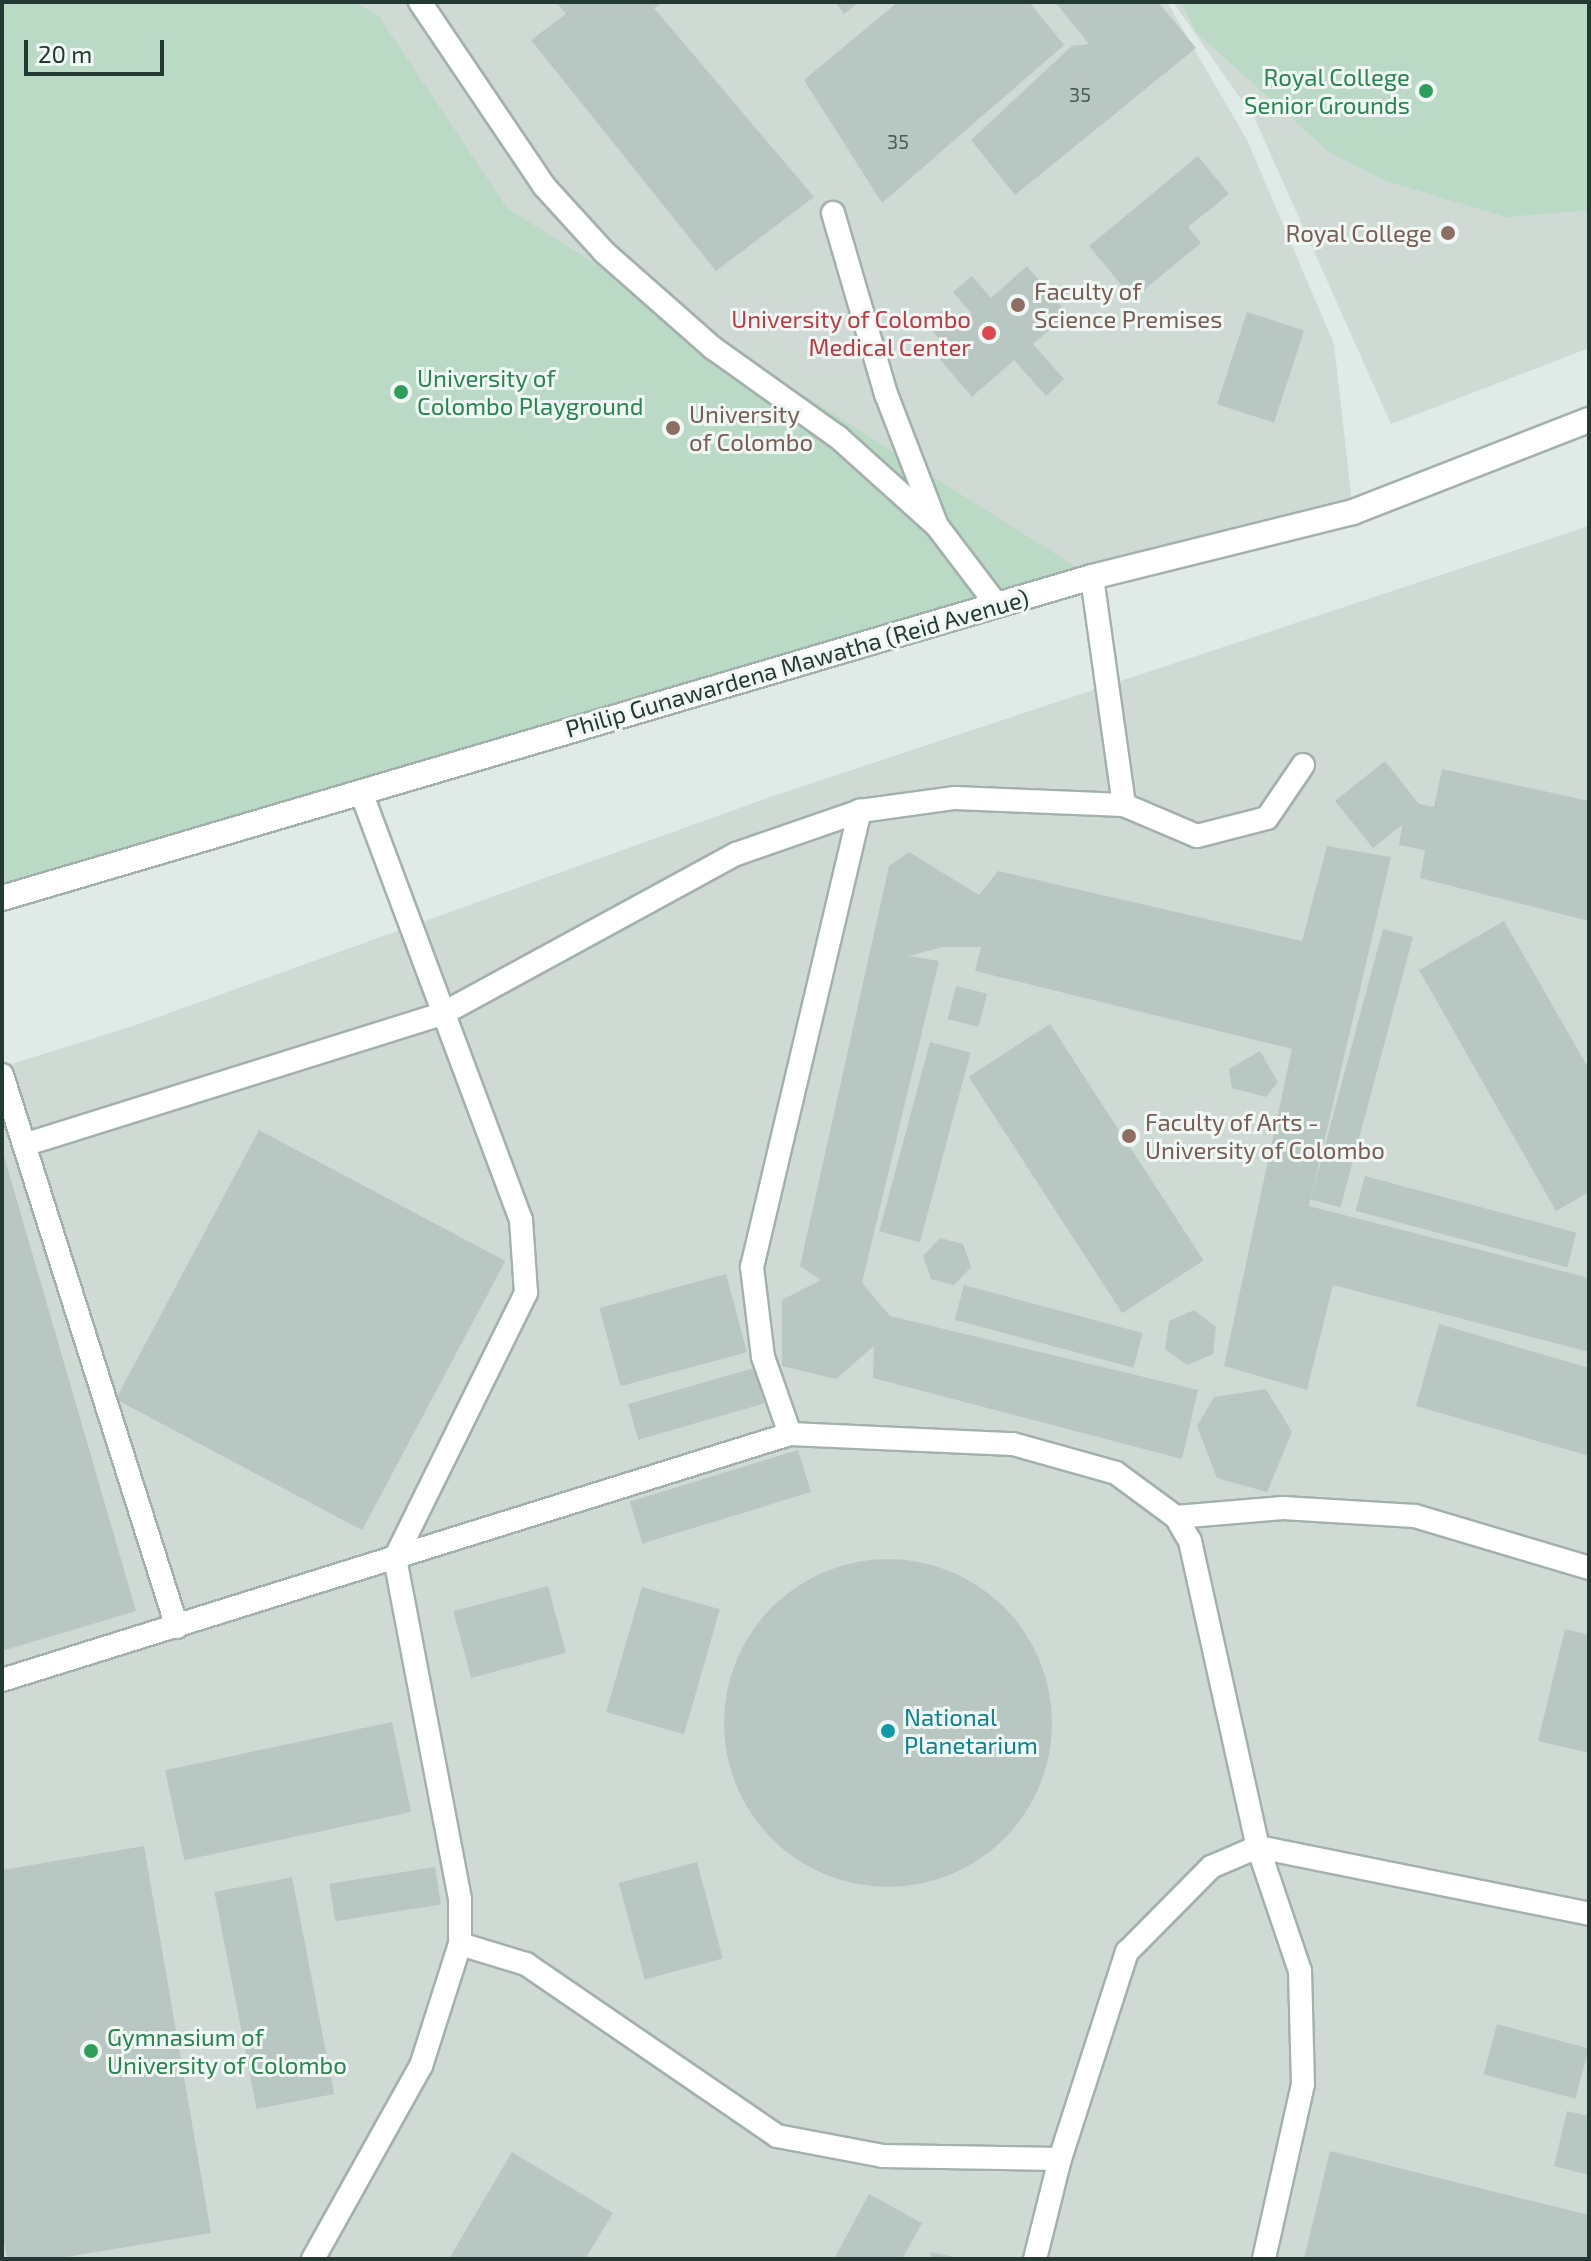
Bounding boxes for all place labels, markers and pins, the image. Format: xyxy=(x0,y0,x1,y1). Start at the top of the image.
place label: Royal College Senior Grounds xyxy=(1244,63,1410,119)
marker: Royal College Senior Grounds xyxy=(1417,82,1435,100)
place label: Royal College xyxy=(1285,219,1432,247)
marker: Royal College xyxy=(1439,224,1457,242)
place label: Faculty of Science Premises xyxy=(1034,277,1222,333)
marker: Faculty of Science Premises xyxy=(1009,296,1027,314)
place label: University of Colombo Medical Center xyxy=(730,305,971,361)
marker: University of Colombo Medical Center xyxy=(978,322,1000,344)
place label: University of Colombo Playground xyxy=(417,364,644,420)
marker: University of Colombo Playground xyxy=(392,383,410,401)
place label: University of Colombo xyxy=(689,400,813,456)
marker: University of Colombo xyxy=(664,419,682,437)
place label: Faculty of Arts - University of Colombo xyxy=(1145,1108,1386,1164)
marker: Faculty of Arts - University of Colombo xyxy=(1120,1127,1138,1145)
place label: National Planetarium xyxy=(904,1703,1038,1759)
marker: National Planetarium xyxy=(879,1722,897,1740)
place label: Gymnasium of University of Colombo xyxy=(107,2023,348,2079)
marker: Gymnasium of University of Colombo xyxy=(82,2042,100,2060)

